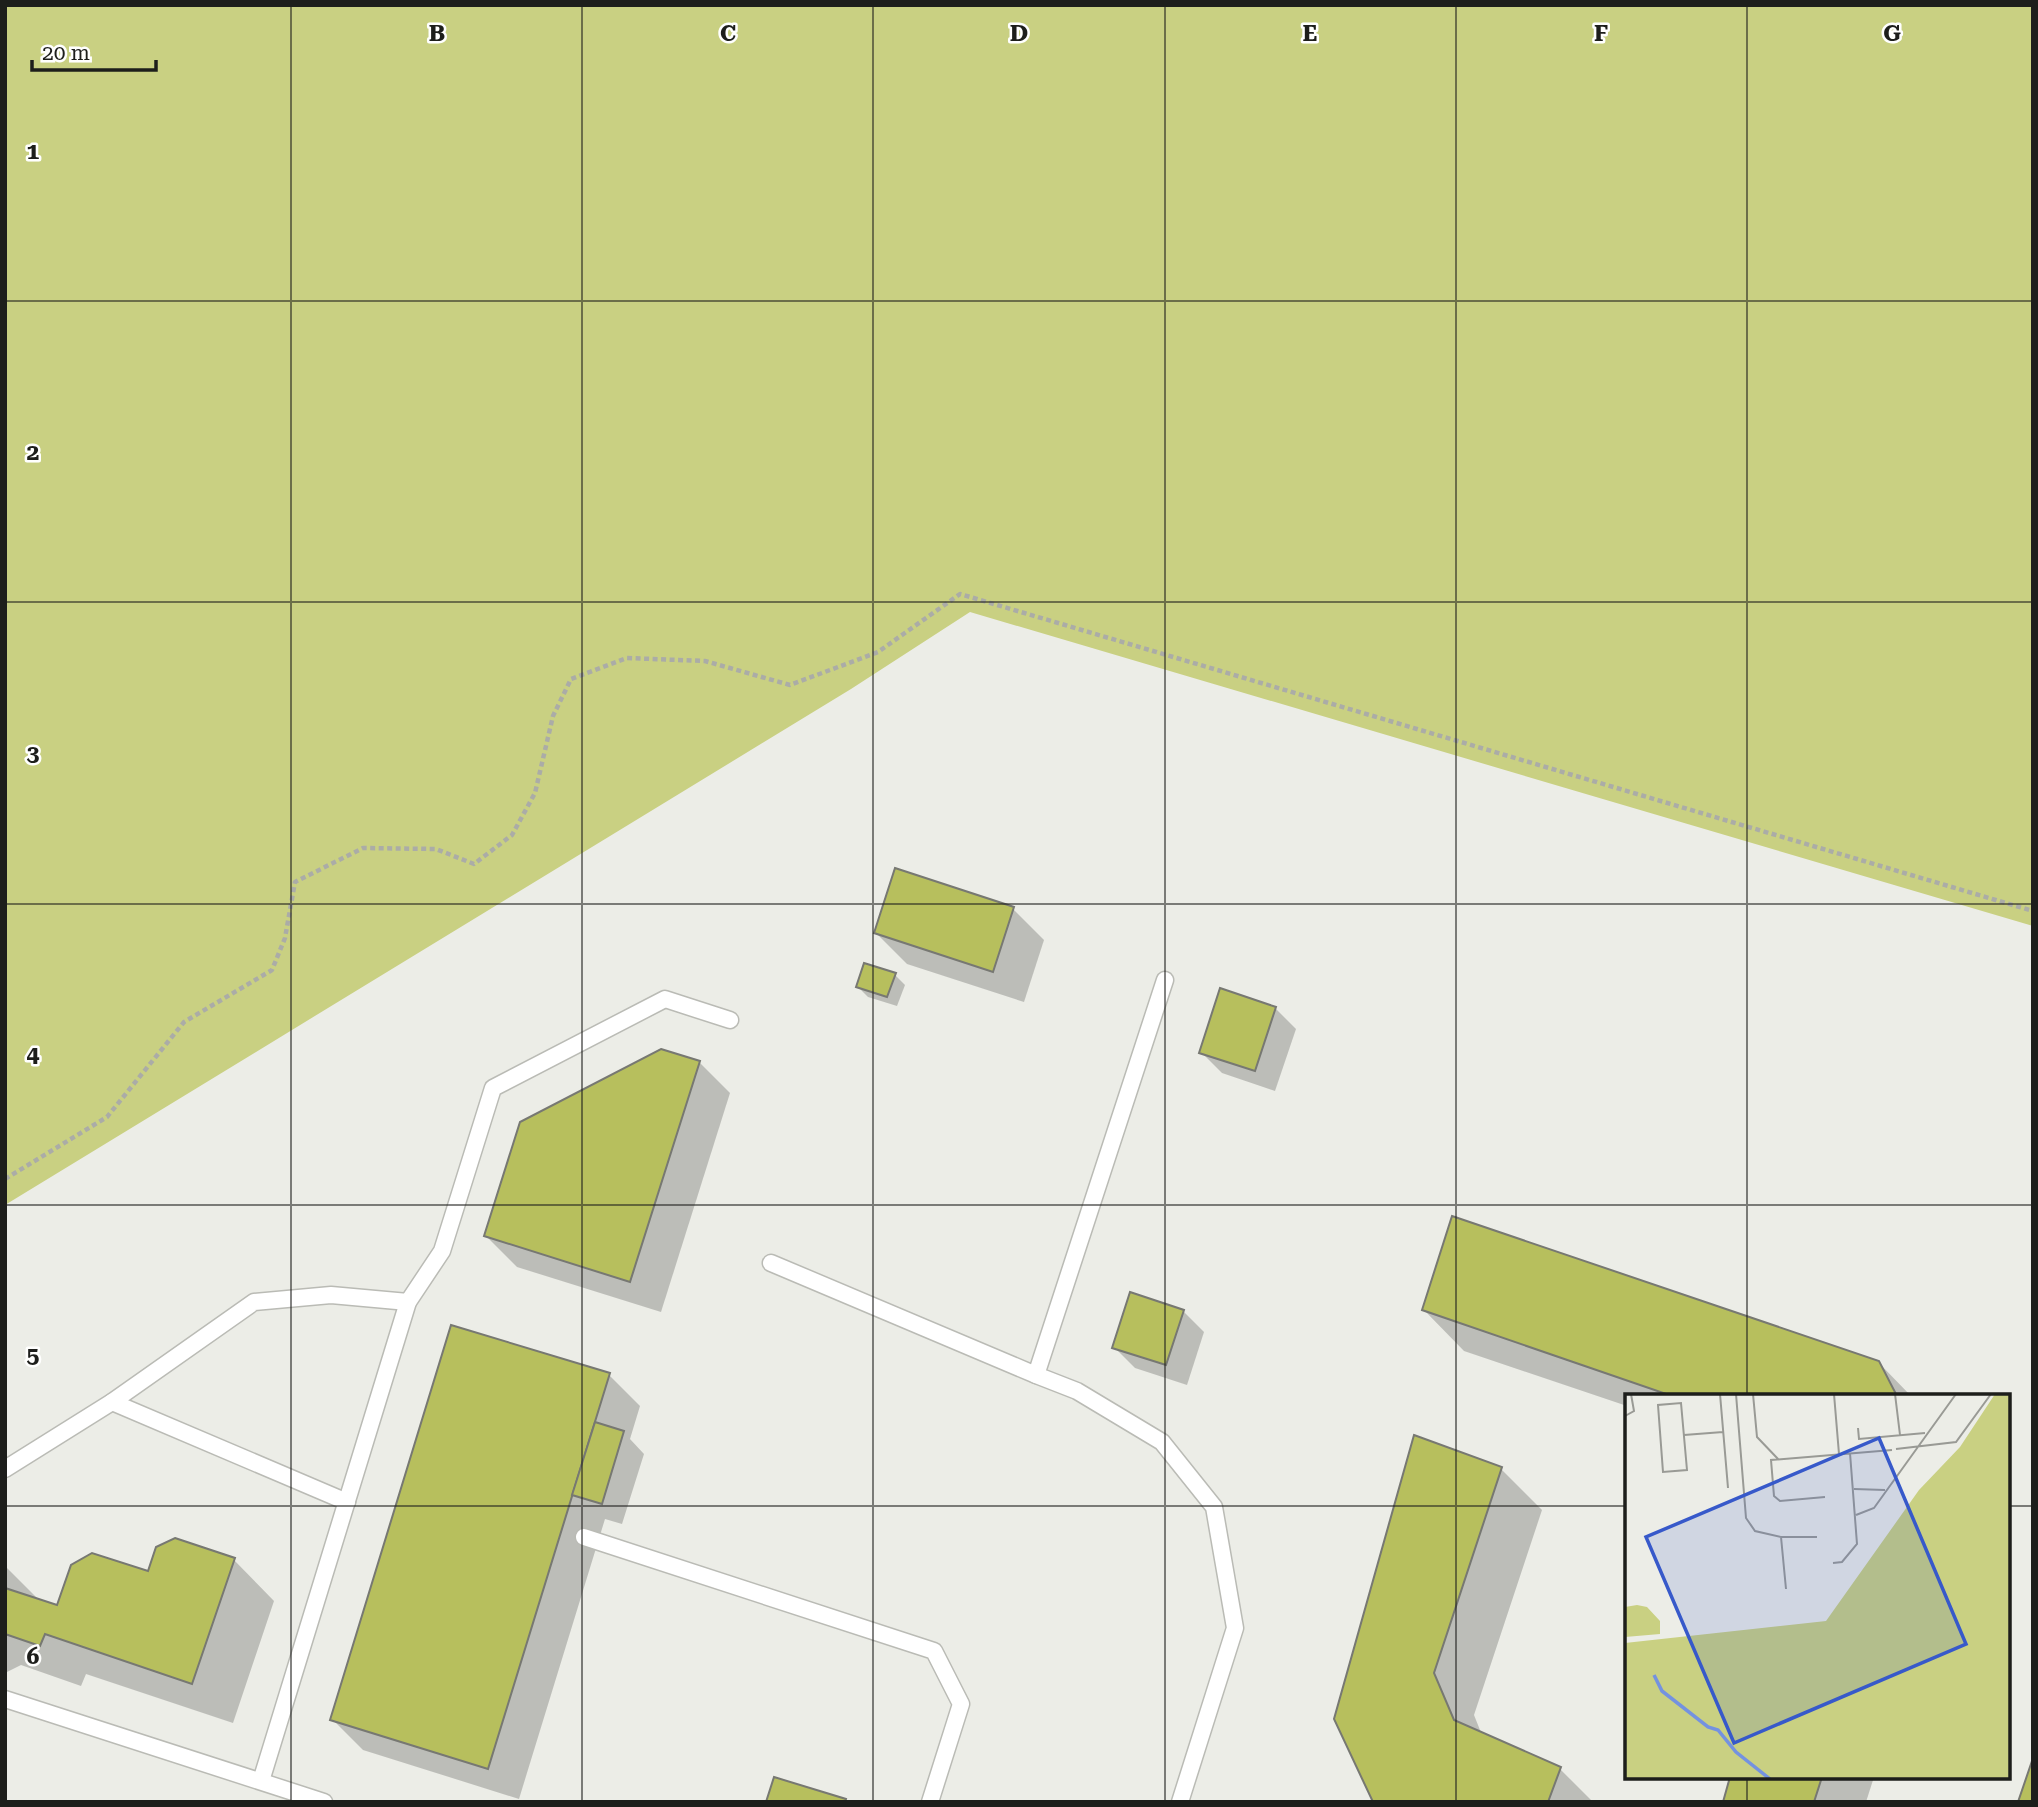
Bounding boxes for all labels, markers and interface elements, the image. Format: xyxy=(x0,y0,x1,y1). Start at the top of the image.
text: B xyxy=(429,20,445,47)
text: C xyxy=(720,20,736,47)
text: D xyxy=(1010,20,1028,47)
text: E xyxy=(1303,20,1317,47)
text: F xyxy=(1594,20,1608,47)
text: G xyxy=(1883,20,1901,47)
scale bar xyxy=(32,28,156,72)
text: 20 m xyxy=(42,41,90,65)
text: 1 xyxy=(27,138,40,165)
text: 2 xyxy=(27,439,39,466)
text: 3 xyxy=(27,740,40,767)
text: 4 xyxy=(27,1041,40,1068)
text: 5 xyxy=(27,1342,40,1369)
inset map xyxy=(1625,1394,2010,1779)
text: 6 xyxy=(27,1643,40,1670)

